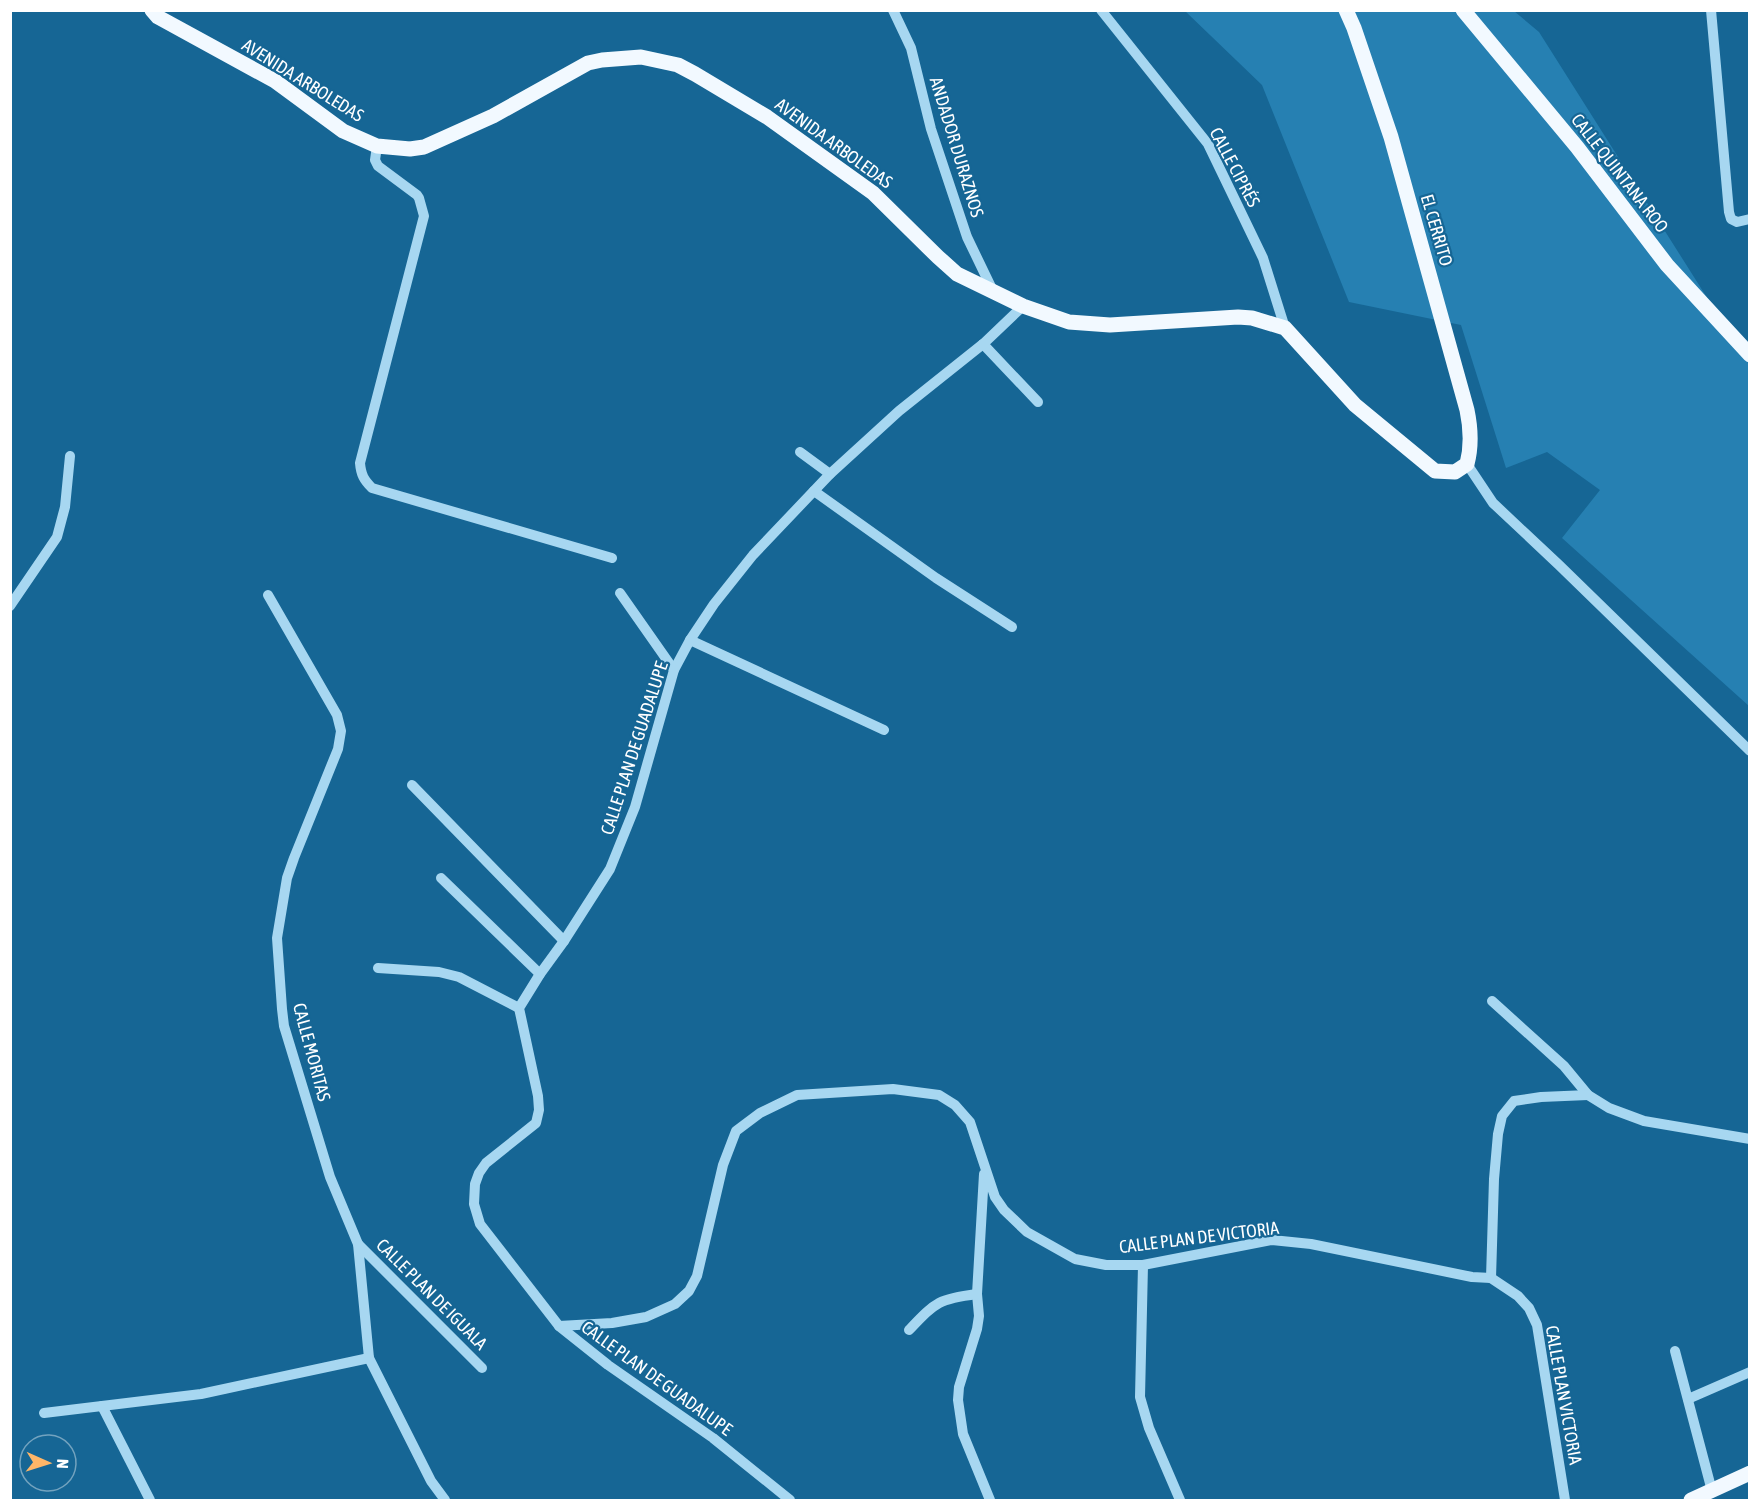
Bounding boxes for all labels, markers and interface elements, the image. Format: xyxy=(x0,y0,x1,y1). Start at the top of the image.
street label: AVENIDA ARBOLEDAS xyxy=(238,34,368,126)
street label: ANDADOR DURAZNOS xyxy=(926,74,988,220)
street label: AVENIDA ARBOLEDAS xyxy=(771,94,897,193)
street label: CALLE QUINTANA ROO xyxy=(1567,109,1673,237)
street label: CALLE CIPRÉS xyxy=(1205,124,1265,211)
street label: EL CERRITO xyxy=(1417,192,1457,268)
street label: CALLE PLAN DE GUADALUPE xyxy=(596,658,672,837)
street label: CALLE MORITAS xyxy=(289,1001,335,1104)
street label: CALLE PLAN DE VICTORIA xyxy=(1118,1217,1280,1257)
street label: CALLE PLAN DE IGUALA xyxy=(372,1234,492,1354)
street label: CALLE PLAN DE GUADALUPE xyxy=(578,1316,737,1440)
street label: CALLE PLAN VICTORIA xyxy=(1541,1324,1587,1466)
north arrow xyxy=(18,1433,78,1493)
text: N xyxy=(54,1459,72,1469)

